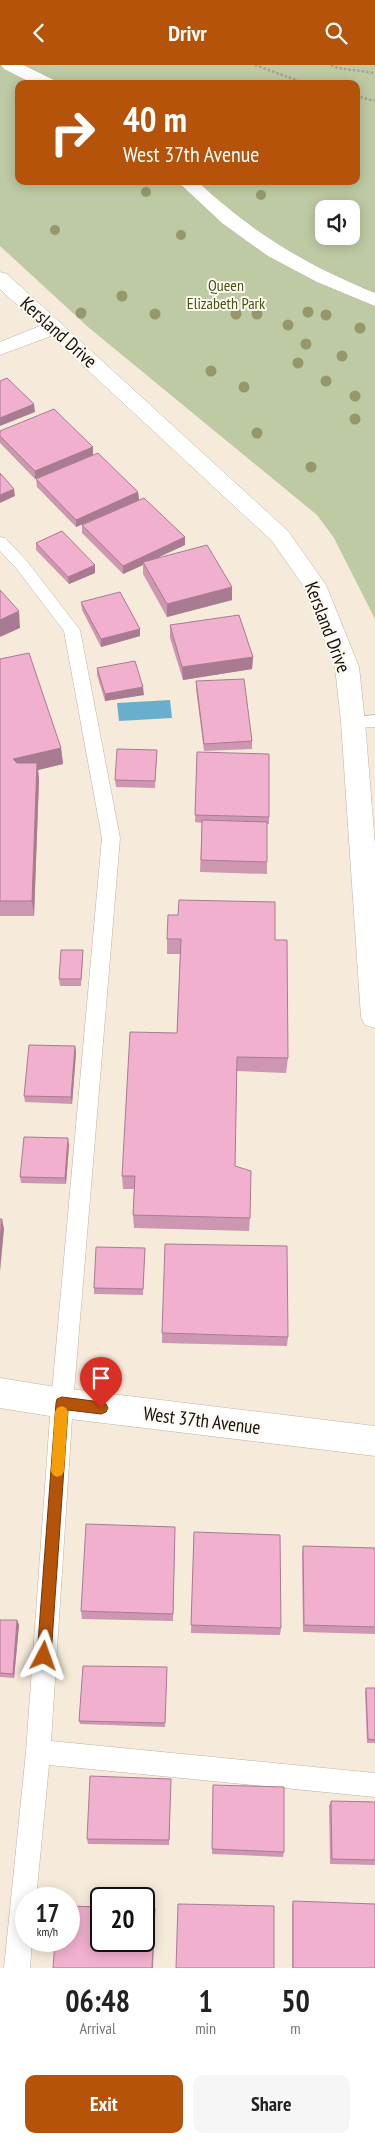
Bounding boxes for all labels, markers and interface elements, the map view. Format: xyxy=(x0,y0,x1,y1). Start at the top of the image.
icon: back xyxy=(25,19,53,47)
text: Drivr xyxy=(168,19,207,47)
icon: search xyxy=(322,19,350,47)
text: 40 m xyxy=(123,96,187,142)
icon: right xyxy=(40,100,105,165)
text: West 37th Avenue xyxy=(123,140,259,168)
map controls xyxy=(315,200,360,245)
button: sound xyxy=(315,200,360,245)
park label: Queen Elizabeth Park xyxy=(187,275,266,313)
street label: Kersland Drive xyxy=(16,291,103,373)
street label: Kersland Drive xyxy=(300,578,356,676)
pin xyxy=(80,1357,122,1408)
icon: arrive xyxy=(87,1364,115,1392)
street label: West 37th Avenue xyxy=(142,1401,262,1439)
position arrow xyxy=(17,1629,69,1681)
speed limit sign: 20 xyxy=(90,1887,155,1952)
text: 17 xyxy=(36,1897,59,1929)
text: km/h xyxy=(37,1924,58,1939)
text: 06:48 xyxy=(65,1981,130,2020)
text: 1 xyxy=(198,1981,213,2020)
text: 50 xyxy=(281,1981,310,2020)
text: Arrival xyxy=(79,2018,116,2038)
text: min xyxy=(195,2018,216,2038)
text: m xyxy=(290,2018,301,2038)
button: Exit xyxy=(25,2075,183,2133)
button: Share xyxy=(193,2075,350,2133)

